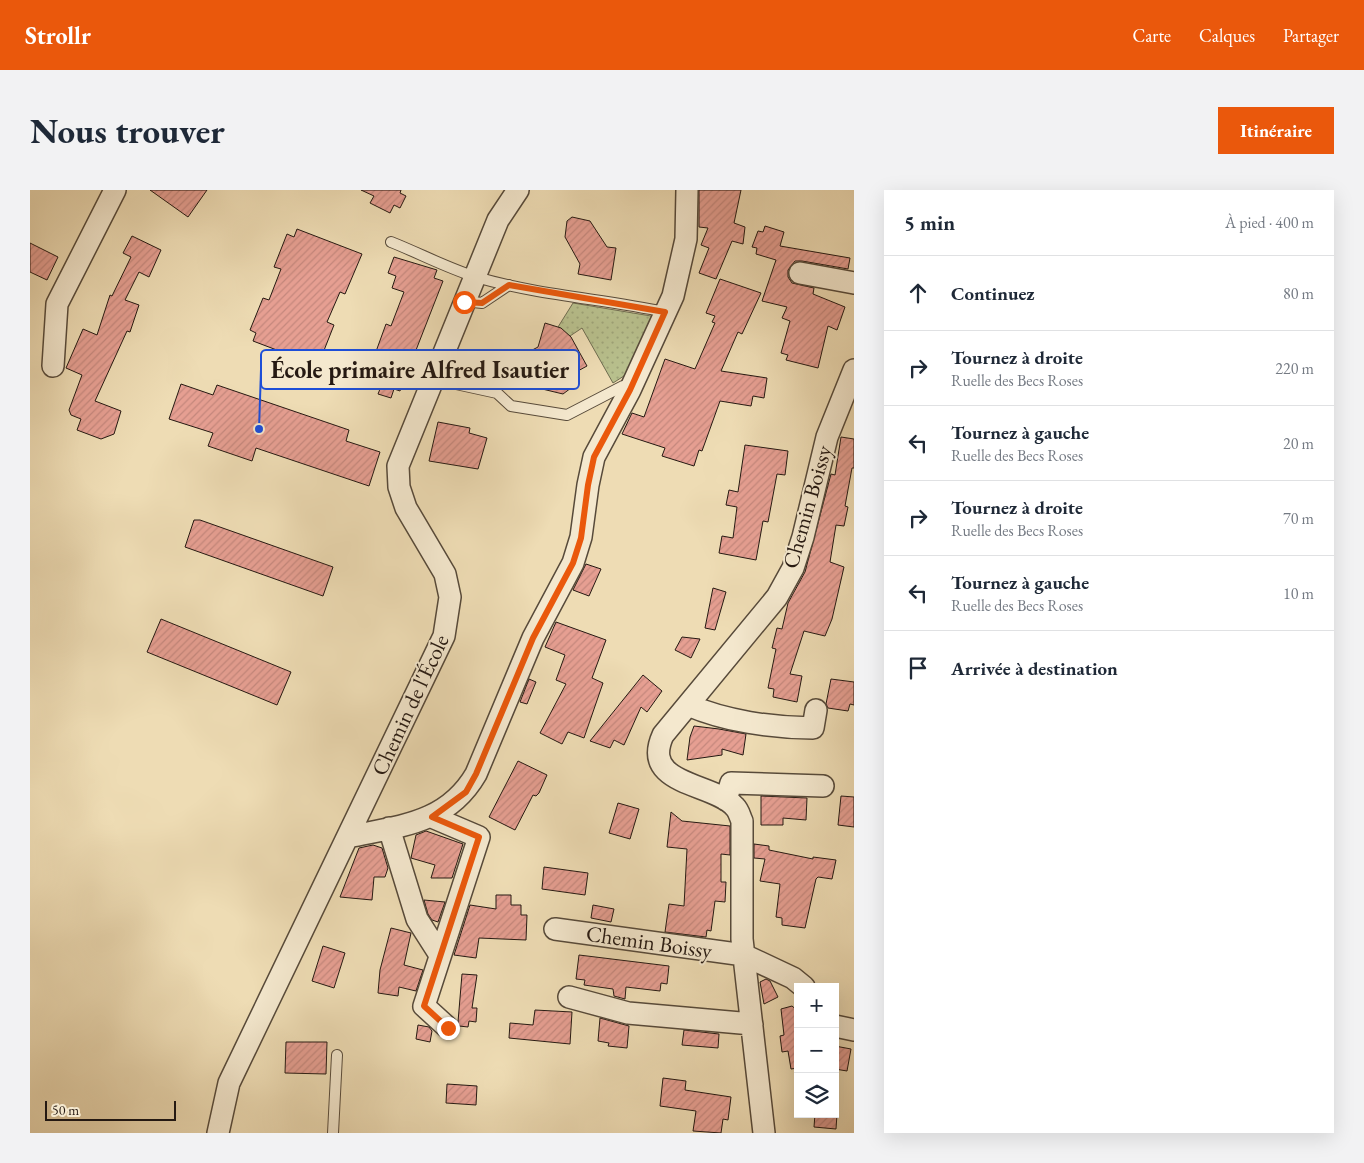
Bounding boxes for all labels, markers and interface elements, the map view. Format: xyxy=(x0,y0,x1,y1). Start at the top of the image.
text: Strollr xyxy=(25,20,91,51)
text: Carte xyxy=(1132,24,1171,47)
text: Calques xyxy=(1199,24,1255,47)
text: Partager xyxy=(1283,24,1339,47)
button: Itinéraire xyxy=(1218,107,1334,154)
text: Nous trouver xyxy=(30,108,225,153)
text: 5 min xyxy=(904,209,955,236)
text: À pied · 400 m xyxy=(1225,212,1314,233)
icon: ahead xyxy=(904,279,932,307)
text: Continuez xyxy=(951,281,1035,306)
text: 80 m xyxy=(1283,283,1314,304)
route start xyxy=(453,291,476,314)
text: Tournez à droite xyxy=(951,345,1083,370)
callout: École primaire Alfred Isautier xyxy=(261,350,579,389)
text: École primaire Alfred Isautier xyxy=(271,354,569,385)
icon: right xyxy=(904,354,932,382)
text: 220 m xyxy=(1275,358,1314,379)
text: Ruelle des Becs Roses xyxy=(951,370,1083,391)
text: Tournez à gauche xyxy=(951,420,1089,445)
icon: left xyxy=(904,429,932,457)
text: 20 m xyxy=(1283,433,1314,454)
street label: Chemin Boissy xyxy=(776,442,839,572)
text: Ruelle des Becs Roses xyxy=(951,445,1083,466)
text: Tournez à droite xyxy=(951,495,1083,520)
icon: right xyxy=(904,504,932,532)
text: 70 m xyxy=(1283,508,1314,529)
text: Ruelle des Becs Roses xyxy=(951,520,1083,541)
text: Tournez à gauche xyxy=(951,570,1089,595)
icon: left xyxy=(904,579,932,607)
text: 10 m xyxy=(1283,583,1314,604)
text: Ruelle des Becs Roses xyxy=(951,595,1083,616)
street label: Chemin de l'École xyxy=(365,629,456,780)
icon: arrive xyxy=(904,654,932,682)
text: Arrivée à destination xyxy=(951,656,1118,681)
street label: Chemin Boissy xyxy=(584,919,714,965)
map controls xyxy=(794,983,839,1118)
button: + xyxy=(794,983,839,1028)
route end xyxy=(437,1017,460,1040)
button: − xyxy=(794,1028,839,1073)
button: layers xyxy=(794,1073,839,1118)
scale bar xyxy=(45,1098,176,1121)
text: 50 m xyxy=(52,1101,79,1119)

